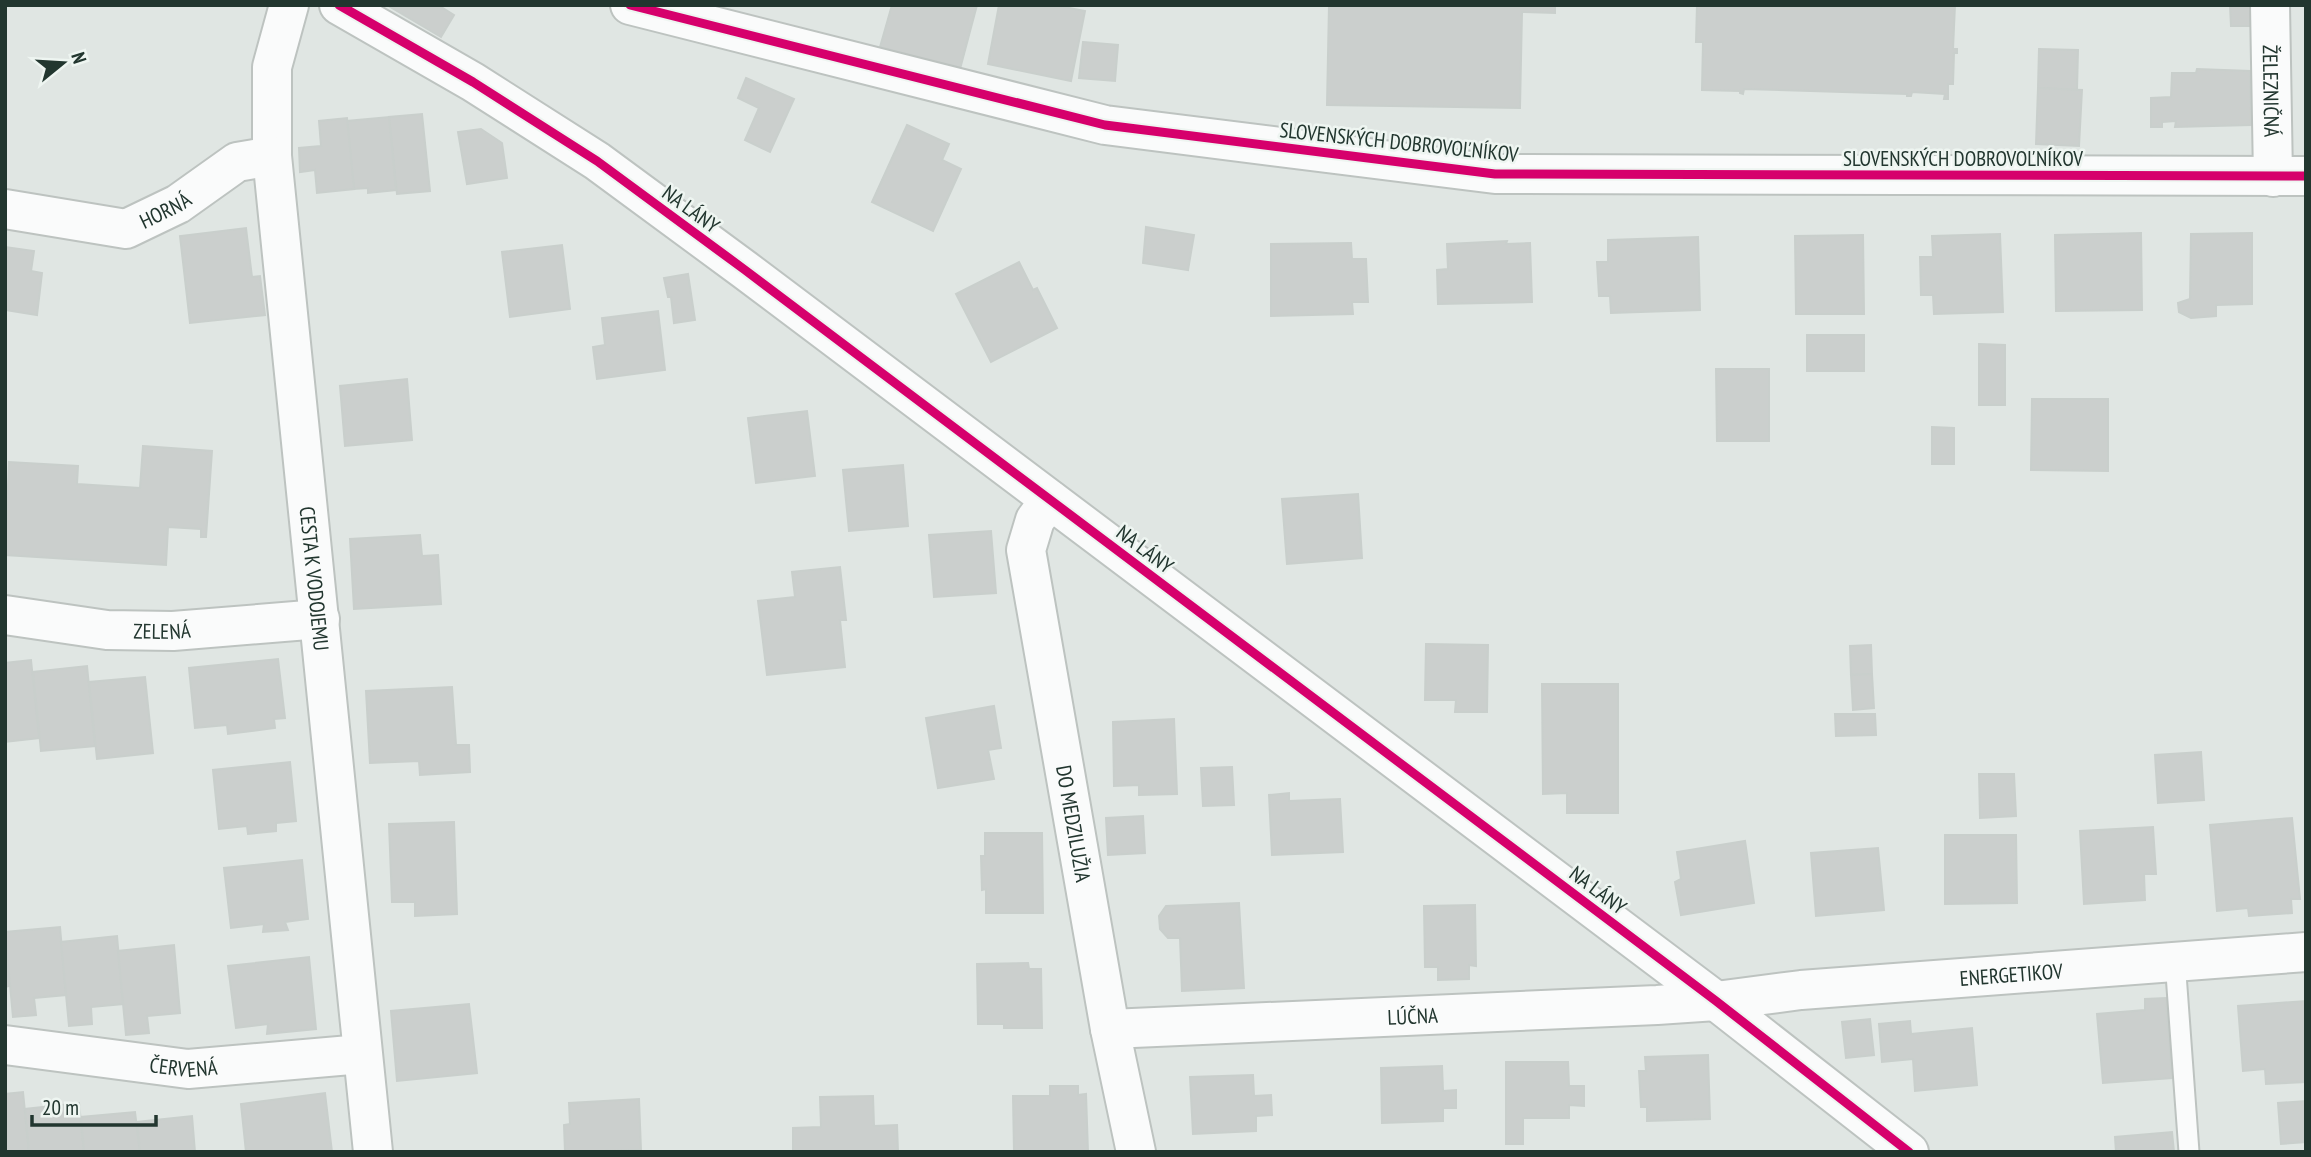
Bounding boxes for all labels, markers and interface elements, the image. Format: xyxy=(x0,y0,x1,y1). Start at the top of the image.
north arrow xyxy=(28,28,98,98)
street label: ŽELEZNIČNÁ xyxy=(2257,45,2286,137)
text: N xyxy=(66,49,92,66)
street label: SLOVENSKÝCH DOBROVOĽNÍKOV xyxy=(1278,116,1520,168)
street label: SLOVENSKÝCH DOBROVOĽNÍKOV xyxy=(1843,145,2083,172)
street label: NA LÁNY xyxy=(657,179,725,239)
street label: HORNÁ xyxy=(135,186,196,234)
street label: CESTA K VODOJEMU xyxy=(294,505,336,652)
street label: NA LÁNY xyxy=(1111,519,1179,579)
street label: ZELENÁ xyxy=(133,616,192,645)
street label: DO MEDZILUŽIA xyxy=(1050,763,1097,884)
street label: NA LÁNY xyxy=(1564,860,1632,920)
street label: ENERGETIKOV xyxy=(1959,957,2064,992)
street label: LÚČNA xyxy=(1387,1001,1439,1030)
street label: ČERVENÁ xyxy=(148,1051,218,1083)
scale bar xyxy=(32,1084,156,1128)
text: 20 m xyxy=(42,1094,79,1121)

